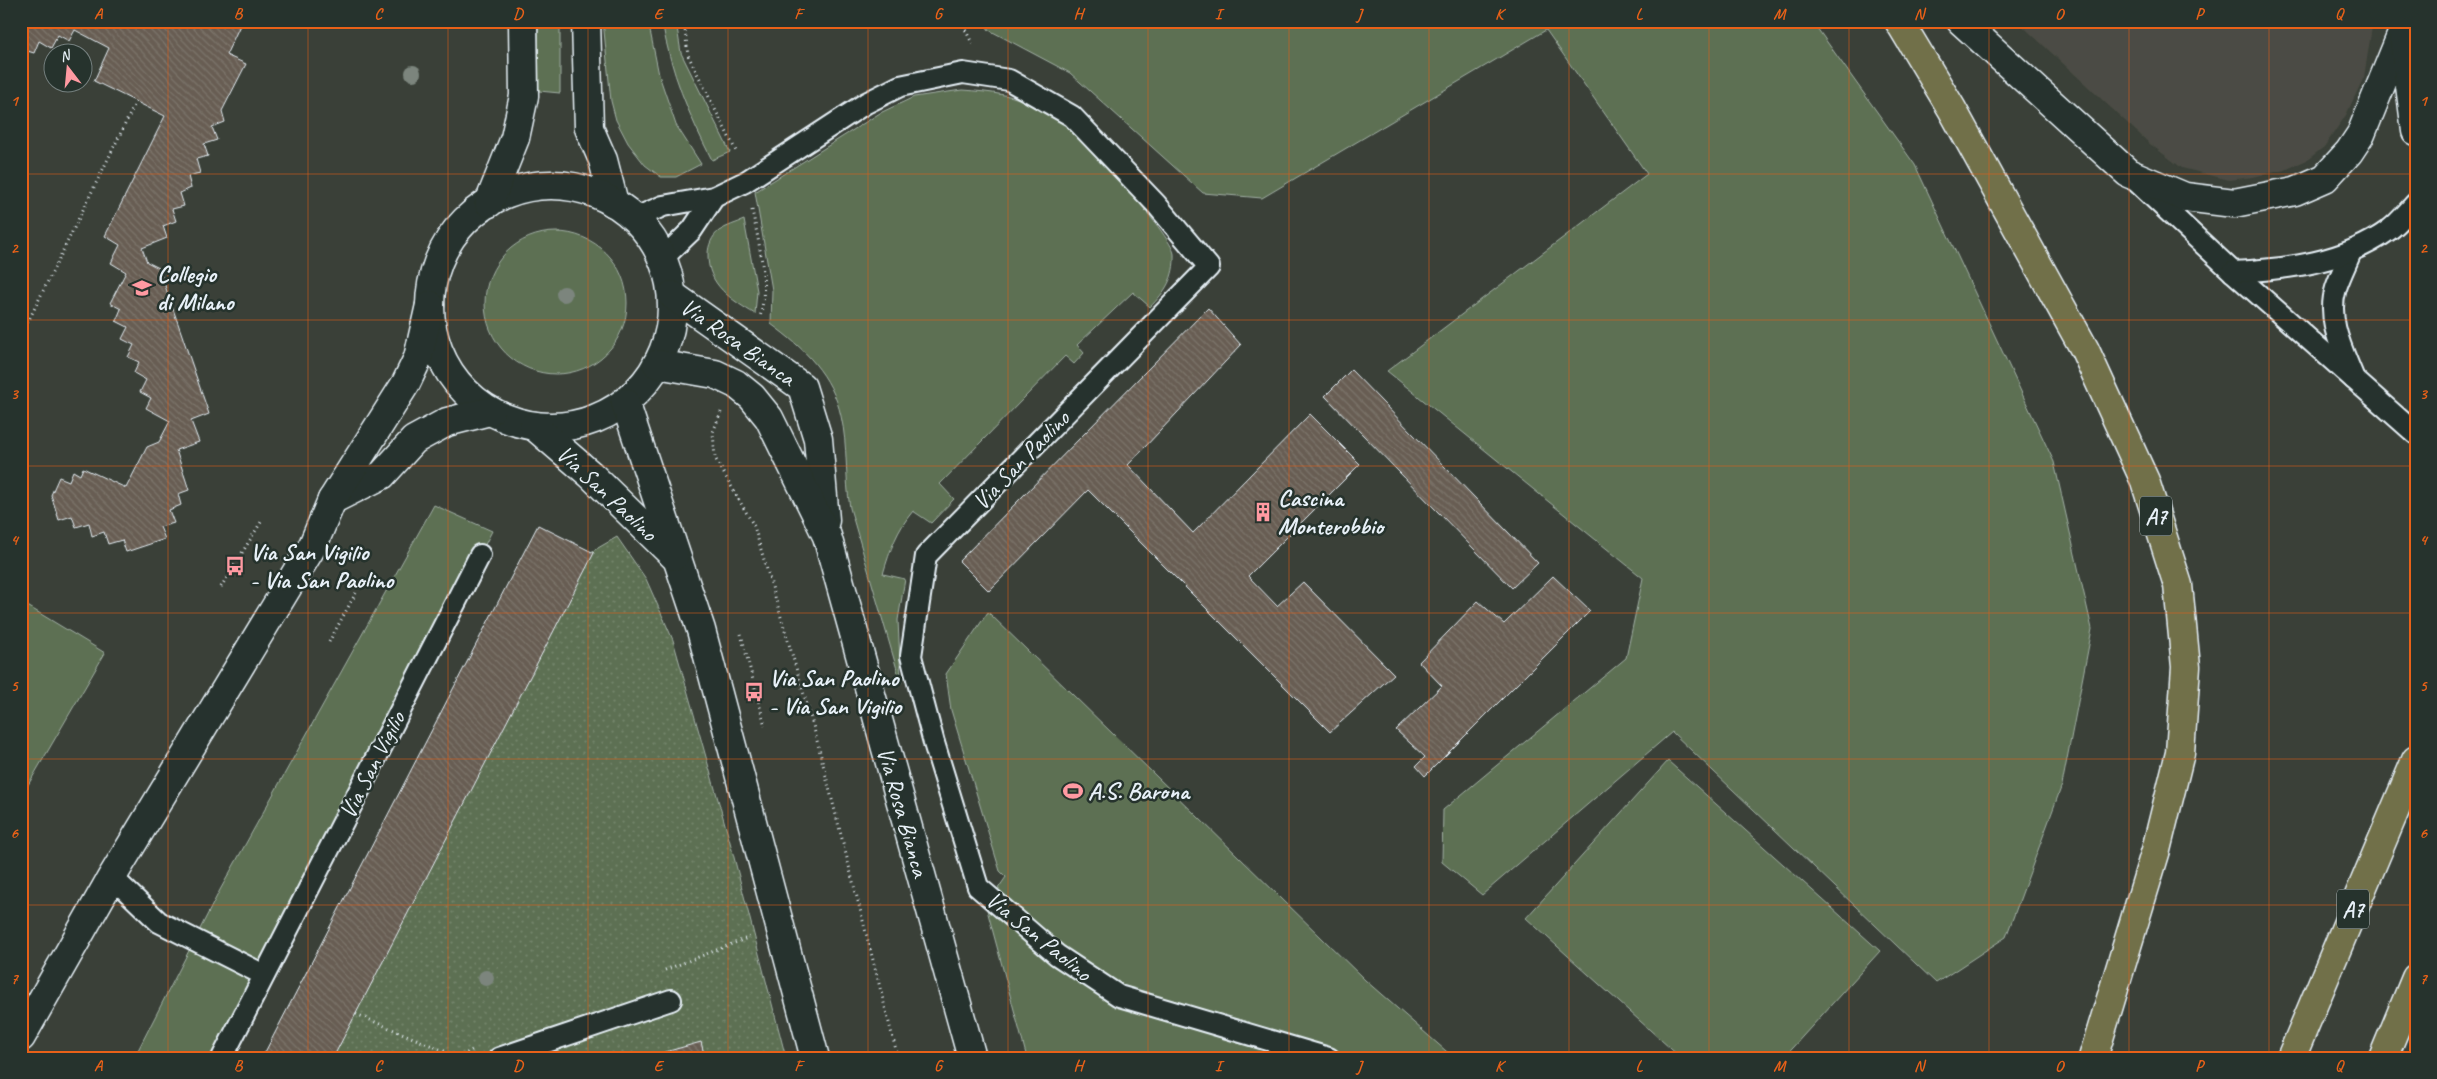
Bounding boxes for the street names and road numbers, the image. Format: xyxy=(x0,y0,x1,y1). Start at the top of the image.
street label: Via Rosa Bianca xyxy=(675,291,802,393)
street label: Via San Paolino xyxy=(966,403,1077,516)
street label: Via San Paolino xyxy=(550,439,665,548)
road number: A7 xyxy=(2140,496,2172,536)
street label: Via San Vigilio xyxy=(332,705,412,824)
street label: Via Rosa Bianca xyxy=(870,744,936,882)
street label: Via San Paolino xyxy=(980,884,1099,989)
road number: A7 xyxy=(2337,890,2369,929)

